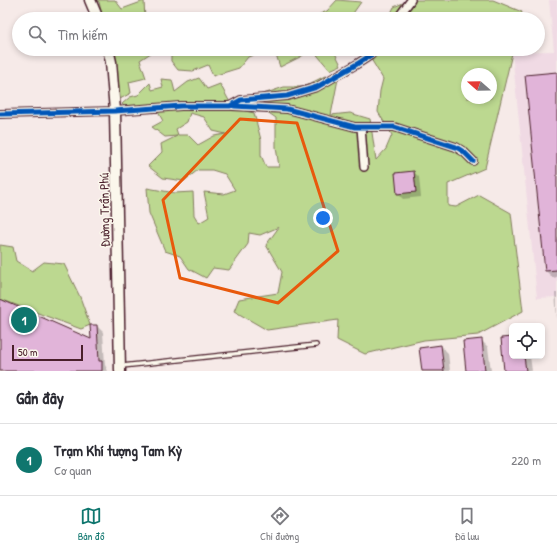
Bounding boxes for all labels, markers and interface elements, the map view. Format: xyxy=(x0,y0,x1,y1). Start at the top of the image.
search box xyxy=(12,12,545,56)
icon: search xyxy=(26,23,48,45)
text: Tìm kiếm xyxy=(58,24,108,45)
north arrow xyxy=(461,68,497,104)
street label: Đường Trần Phú xyxy=(94,173,114,247)
your location xyxy=(313,208,333,228)
pin: 1 xyxy=(11,305,37,335)
map controls xyxy=(509,323,545,359)
button: locate xyxy=(509,323,545,359)
scale bar xyxy=(12,343,83,362)
text: 50 m xyxy=(18,345,38,359)
text: Gần đây xyxy=(16,386,64,409)
text: Trạm Khí tượng Tam Kỳ xyxy=(54,440,182,461)
text: 1 xyxy=(27,451,31,469)
text: 220 m xyxy=(511,451,541,469)
text: Cơ quan xyxy=(54,461,92,479)
tab: Bản đồ xyxy=(78,505,104,543)
tab: Chỉ đường xyxy=(260,505,299,543)
tab: Đã lưu xyxy=(455,505,479,543)

